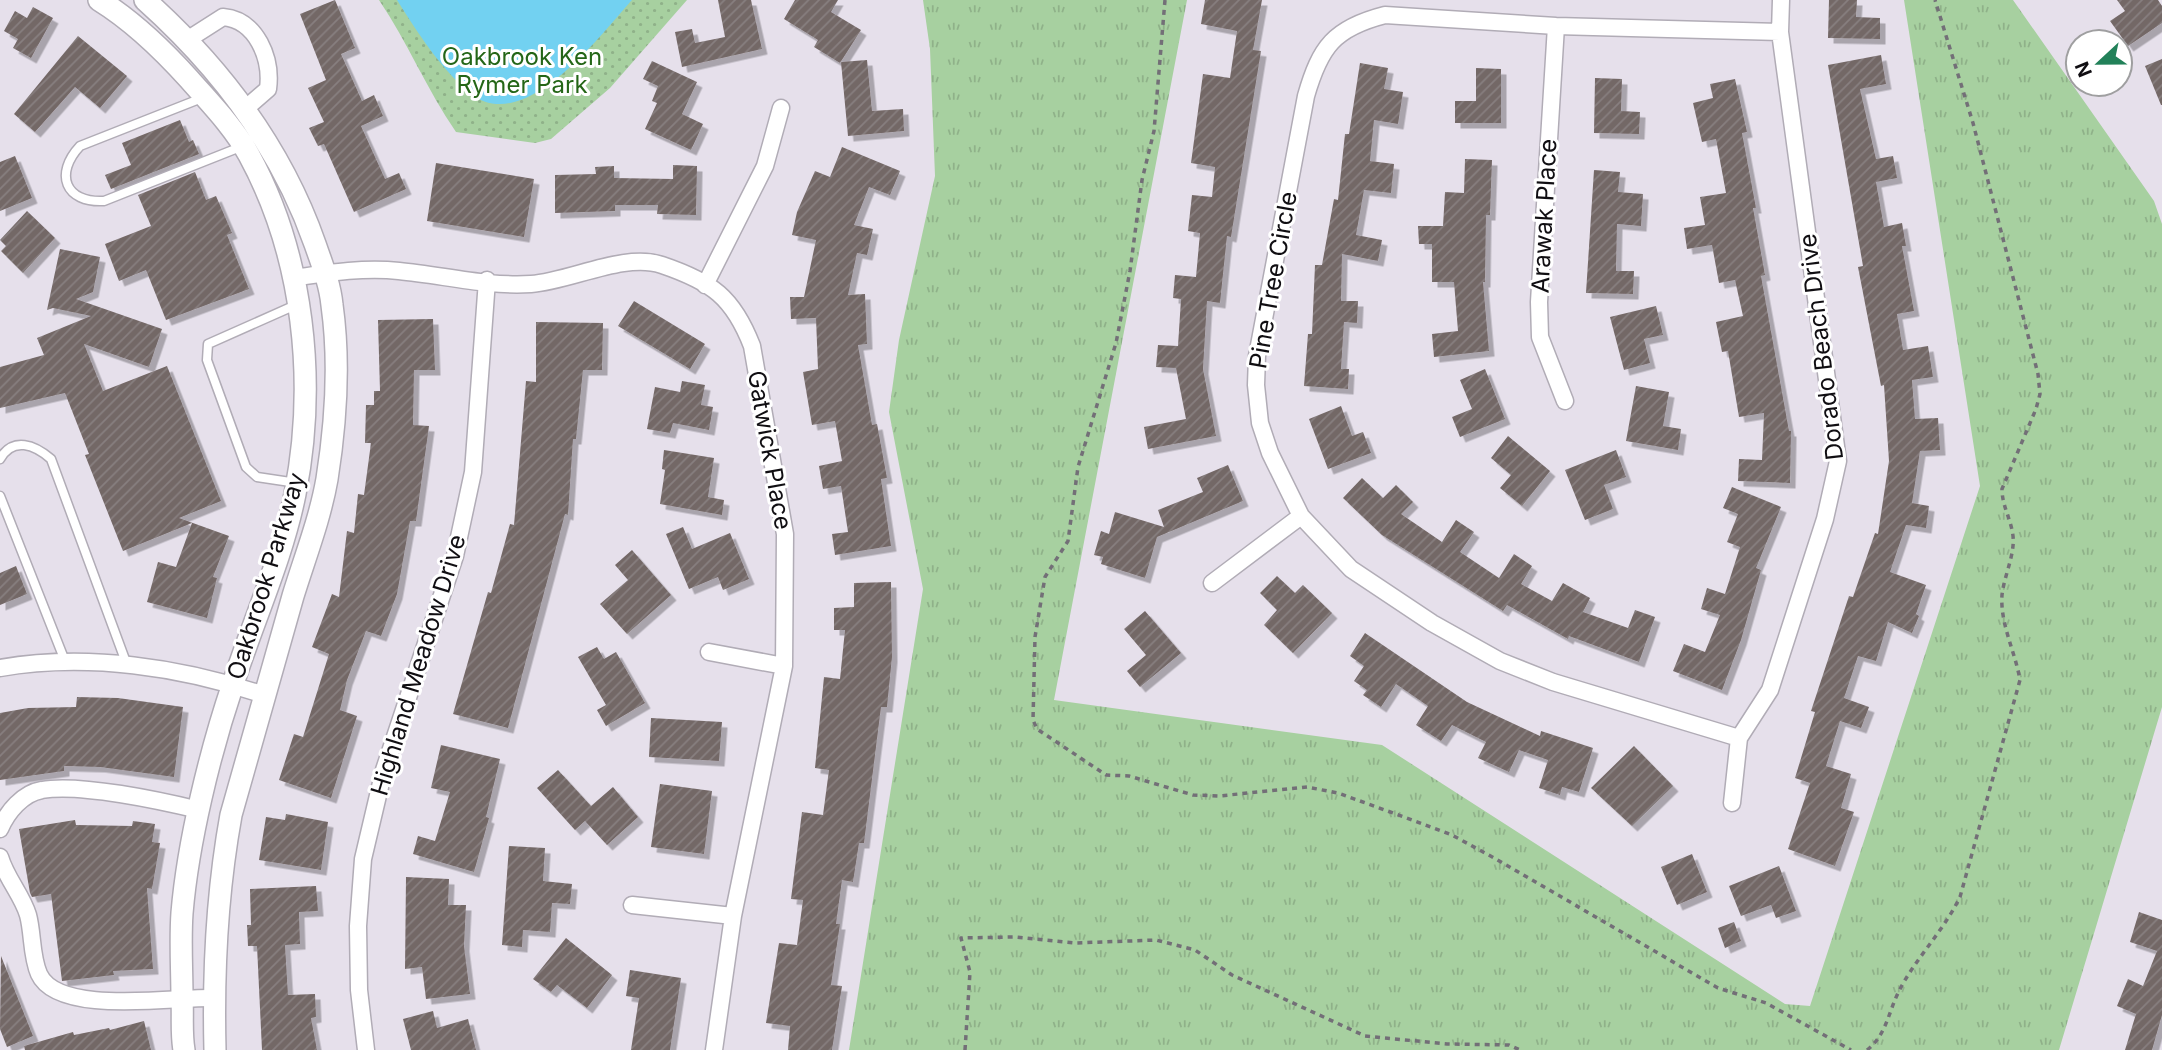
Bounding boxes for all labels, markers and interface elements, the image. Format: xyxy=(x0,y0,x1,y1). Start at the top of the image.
north arrow xyxy=(2064,28,2134,98)
park label: Oakbrook Ken Rymer Park xyxy=(442,42,602,99)
text: N xyxy=(2070,58,2097,80)
street label: Arawak Place xyxy=(1525,138,1563,294)
street label: Pine Tree Circle xyxy=(1243,189,1303,371)
street label: Dorado Beach Drive xyxy=(1793,232,1849,462)
street label: Gatwick Place xyxy=(742,368,798,532)
street label: Oakbrook Parkway xyxy=(221,469,311,683)
street label: Highland Meadow Drive xyxy=(364,531,472,799)

